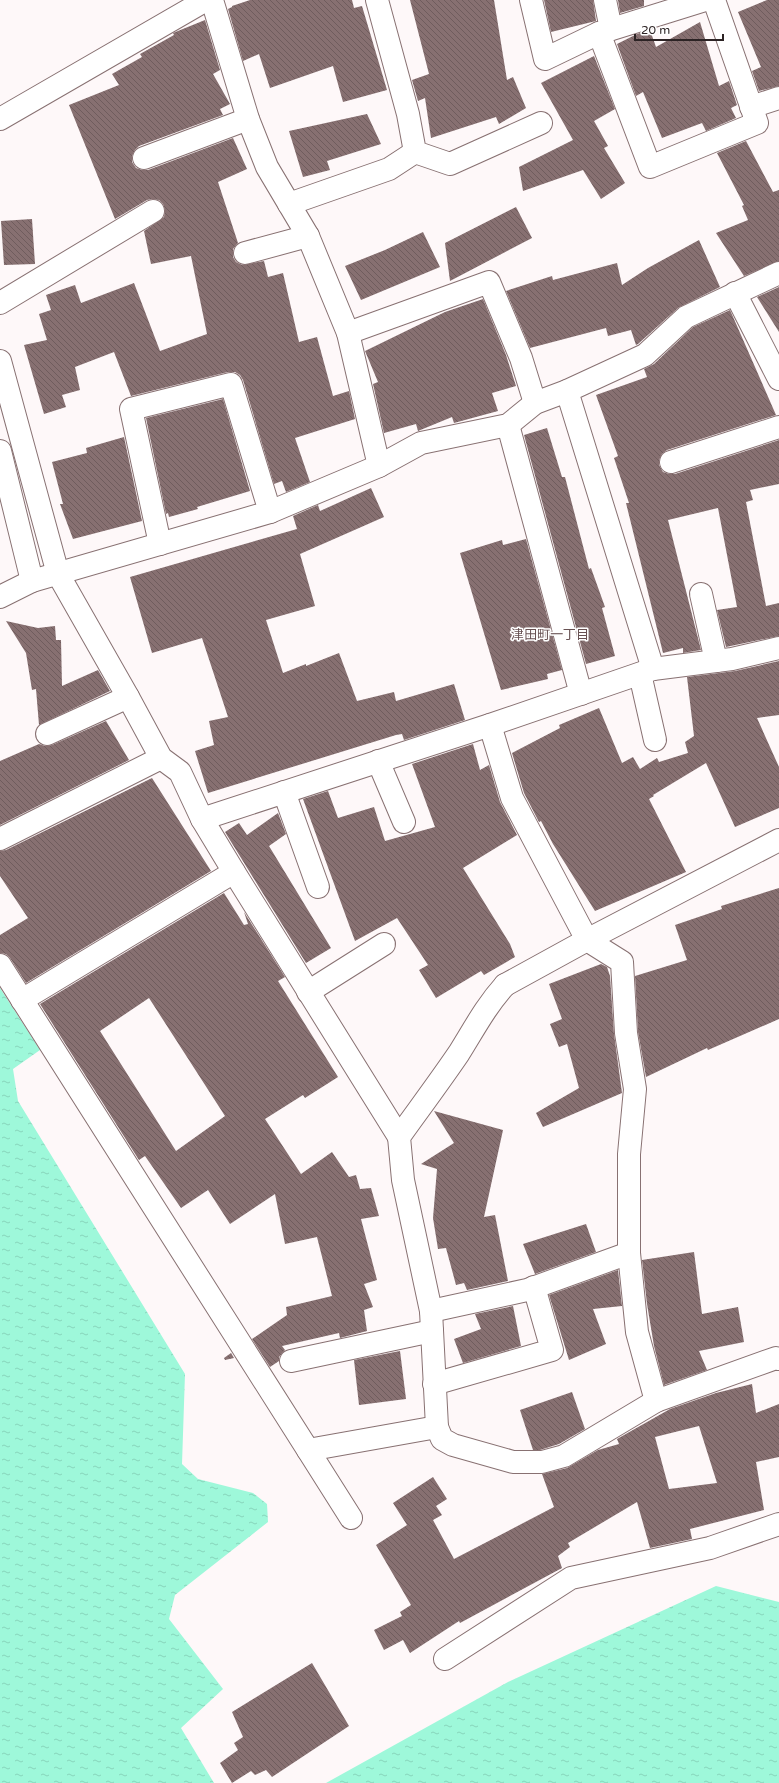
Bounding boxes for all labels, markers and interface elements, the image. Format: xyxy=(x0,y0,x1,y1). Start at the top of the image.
scale bar xyxy=(635,16,723,42)
text: 20 m xyxy=(641,23,670,37)
district label: 津田町一丁目 xyxy=(511,627,589,643)

